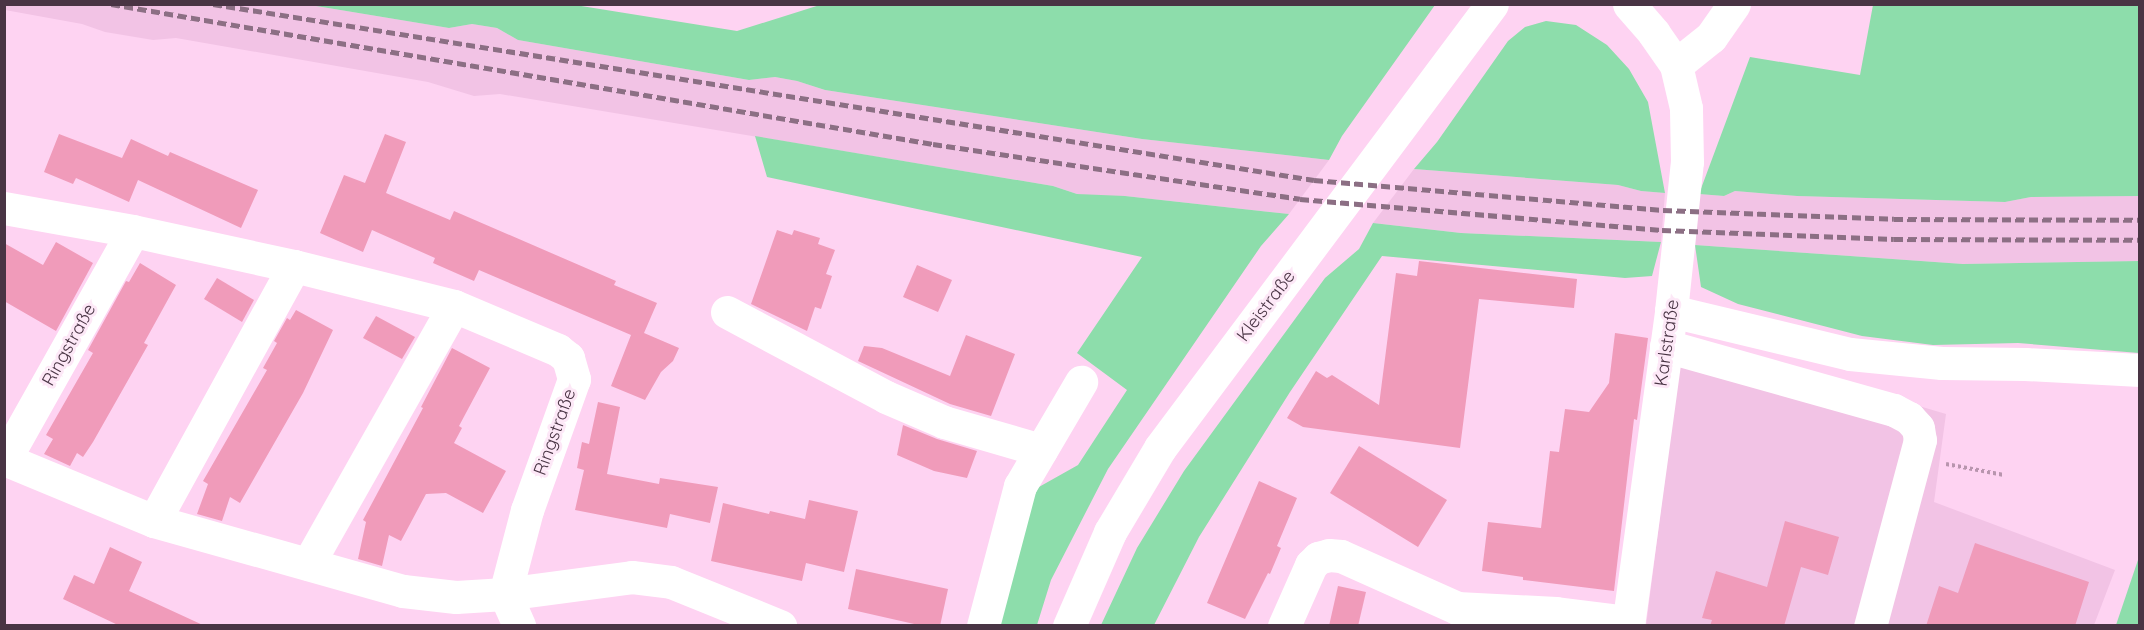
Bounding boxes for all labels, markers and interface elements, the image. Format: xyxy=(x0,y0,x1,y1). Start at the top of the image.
street label: Kleistraße xyxy=(1232,266,1300,346)
street label: Karlstraße xyxy=(1650,298,1684,388)
street label: Ringstraße xyxy=(38,300,100,390)
street label: Ringstraße xyxy=(529,386,581,478)

